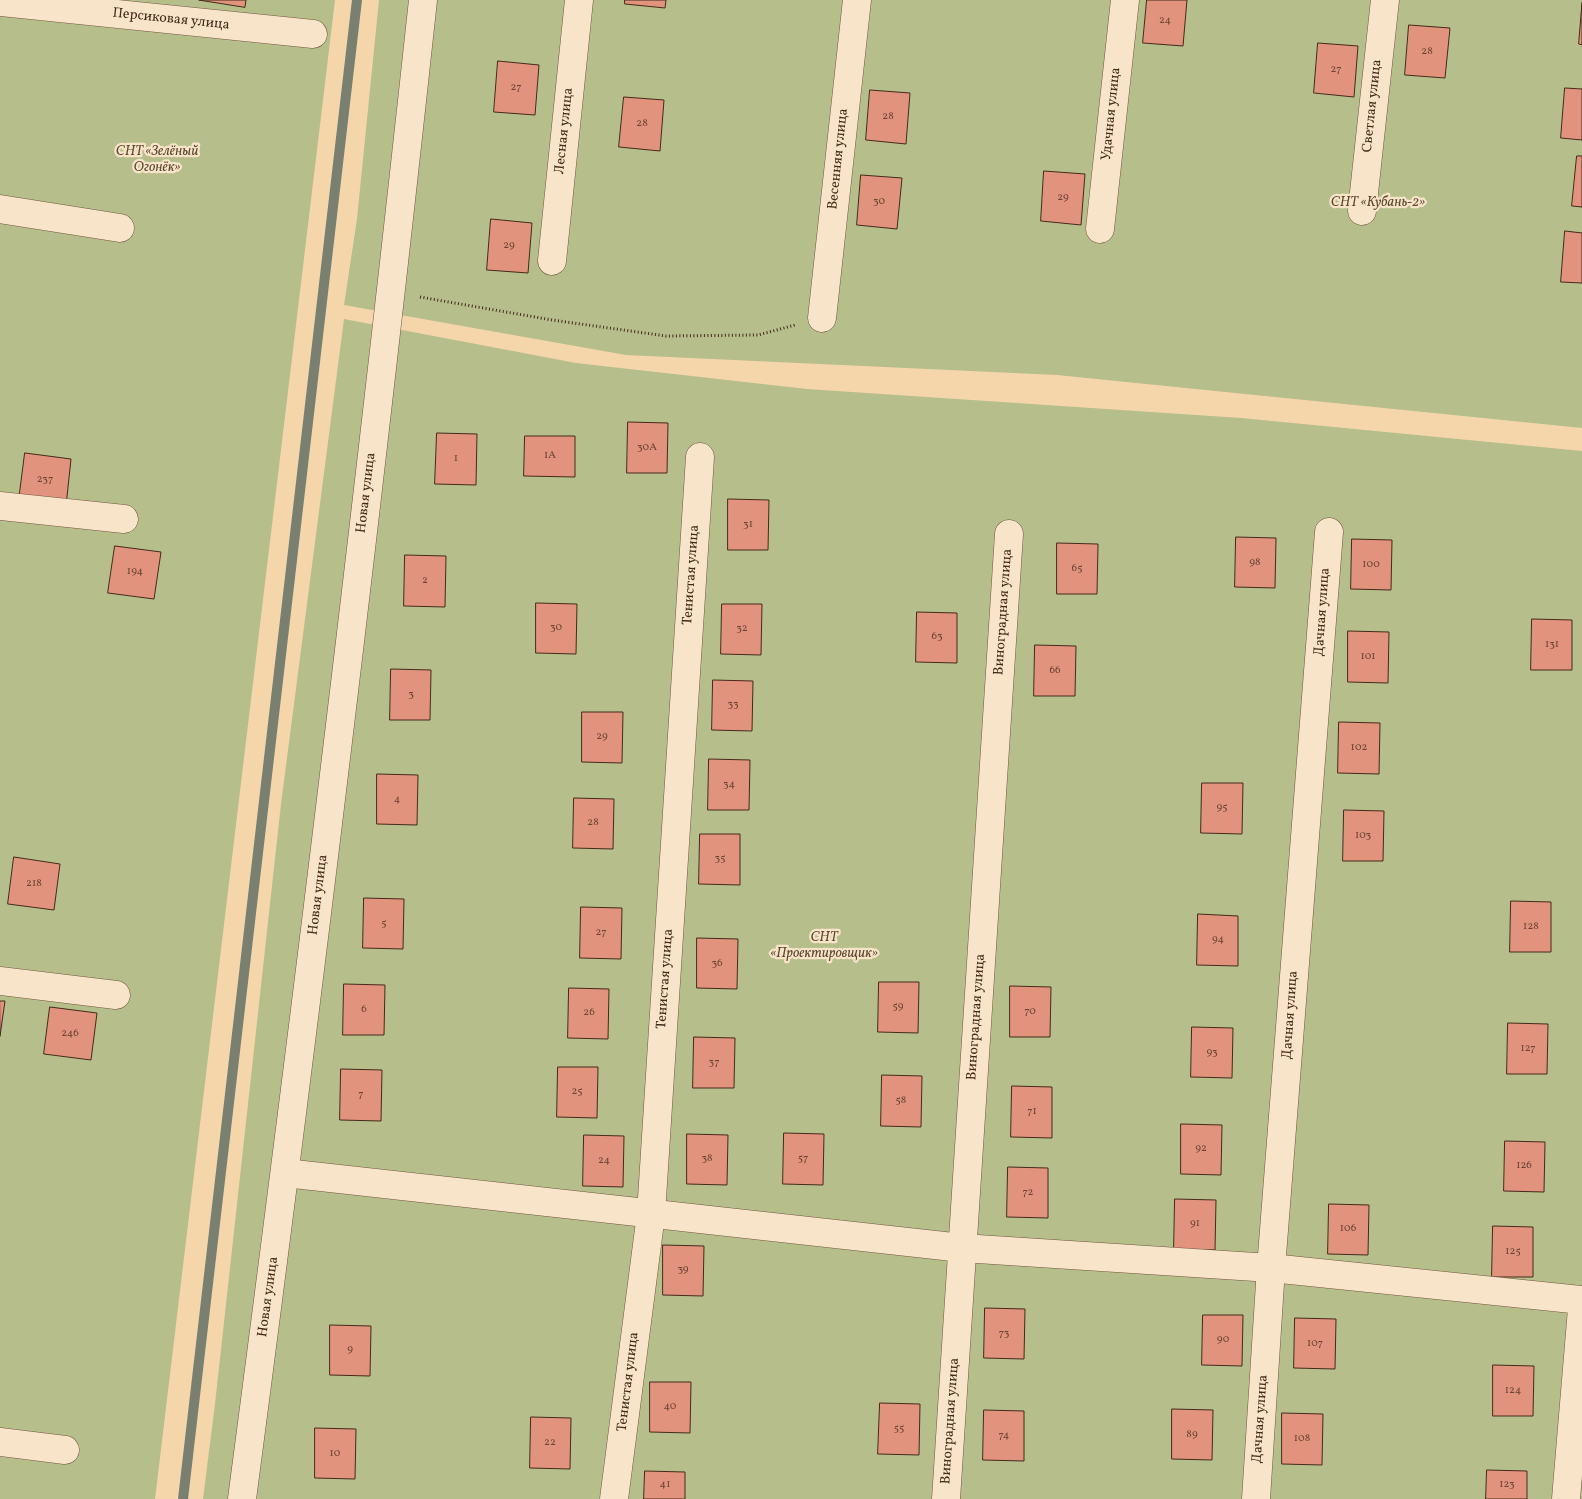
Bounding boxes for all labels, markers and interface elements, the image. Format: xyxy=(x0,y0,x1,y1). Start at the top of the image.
street label: Персиковая улица xyxy=(112,5,230,35)
house number: 24 xyxy=(1159,14,1171,28)
house number: 28 xyxy=(1421,45,1433,59)
street label: Светлая улица xyxy=(1360,59,1386,153)
house number: 27 xyxy=(1331,63,1341,77)
street label: Удачная улица xyxy=(1099,67,1125,161)
house number: 27 xyxy=(511,81,521,95)
street label: Лесная улица xyxy=(552,87,578,175)
street label: Весенняя улица xyxy=(825,108,853,210)
house number: 28 xyxy=(882,110,894,124)
house number: 28 xyxy=(636,117,648,131)
park label: СНТ «Зелёный Огонёк» xyxy=(116,144,198,176)
house number: 29 xyxy=(1057,191,1069,205)
house number: 30 xyxy=(873,195,885,209)
park label: СНТ «Кубань-2» xyxy=(1331,195,1425,211)
house number: 29 xyxy=(503,239,515,253)
house number: 30А xyxy=(637,441,657,455)
house number: 1А xyxy=(544,449,556,463)
street label: Новая улица xyxy=(354,452,380,534)
house number: 1 xyxy=(454,452,458,466)
house number: 237 xyxy=(37,473,53,487)
house number: 31 xyxy=(743,518,753,532)
street label: Тенистая улица xyxy=(680,524,704,626)
street label: Виноградная улица xyxy=(991,548,1017,676)
house number: 98 xyxy=(1249,556,1261,570)
house number: 100 xyxy=(1362,558,1380,572)
house number: 65 xyxy=(1072,562,1082,576)
house number: 194 xyxy=(127,565,143,579)
street label: Дачная улица xyxy=(1312,567,1334,657)
house number: 2 xyxy=(422,574,428,588)
house number: 30 xyxy=(550,621,562,635)
house number: 32 xyxy=(736,622,748,636)
house number: 63 xyxy=(931,630,943,644)
house number: 131 xyxy=(1545,638,1559,652)
house number: 101 xyxy=(1360,650,1376,664)
house number: 66 xyxy=(1049,664,1061,678)
house number: 3 xyxy=(408,688,414,702)
house number: 33 xyxy=(727,698,739,712)
house number: 29 xyxy=(596,730,608,744)
house number: 102 xyxy=(1351,741,1367,755)
house number: 34 xyxy=(723,778,735,792)
house number: 4 xyxy=(394,793,400,807)
house number: 95 xyxy=(1217,801,1227,815)
house number: 28 xyxy=(587,816,599,830)
house number: 103 xyxy=(1355,829,1371,843)
house number: 35 xyxy=(715,852,725,866)
street label: Новая улица xyxy=(306,854,332,936)
house number: 218 xyxy=(26,877,42,891)
house number: 5 xyxy=(381,917,387,931)
house number: 128 xyxy=(1523,920,1539,934)
house number: 27 xyxy=(596,926,606,940)
street label: Тенистая улица xyxy=(654,928,678,1030)
park label: СНТ «Проектировщик» xyxy=(770,930,878,962)
house number: 94 xyxy=(1212,933,1224,947)
street label: Виноградная улица xyxy=(964,953,990,1081)
house number: 36 xyxy=(711,957,723,971)
street label: Дачная улица xyxy=(1280,970,1302,1060)
house number: 59 xyxy=(893,1000,903,1014)
house number: 6 xyxy=(361,1003,367,1017)
house number: 70 xyxy=(1024,1005,1036,1019)
house number: 26 xyxy=(583,1006,595,1020)
house number: 246 xyxy=(61,1027,79,1041)
house number: 127 xyxy=(1520,1042,1536,1056)
house number: 93 xyxy=(1206,1046,1218,1060)
house number: 37 xyxy=(709,1056,719,1070)
house number: 25 xyxy=(571,1085,583,1099)
house number: 7 xyxy=(358,1088,364,1102)
house number: 58 xyxy=(896,1094,906,1108)
house number: 71 xyxy=(1027,1105,1037,1119)
house number: 92 xyxy=(1195,1142,1207,1156)
house number: 38 xyxy=(701,1152,713,1166)
house number: 57 xyxy=(798,1152,808,1166)
house number: 24 xyxy=(598,1154,610,1168)
house number: 126 xyxy=(1516,1159,1532,1173)
house number: 72 xyxy=(1022,1186,1034,1200)
house number: 91 xyxy=(1190,1217,1200,1231)
house number: 106 xyxy=(1340,1222,1356,1236)
house number: 125 xyxy=(1505,1245,1521,1259)
street label: Новая улица xyxy=(255,1256,283,1338)
house number: 39 xyxy=(677,1263,689,1277)
house number: 73 xyxy=(999,1327,1009,1341)
street label: Тенистая улица xyxy=(615,1331,643,1433)
house number: 90 xyxy=(1217,1333,1229,1347)
house number: 107 xyxy=(1307,1337,1323,1351)
house number: 9 xyxy=(347,1343,353,1357)
street label: Виноградная улица xyxy=(938,1357,964,1485)
street label: Дачная улица xyxy=(1250,1374,1272,1464)
house number: 124 xyxy=(1505,1384,1521,1398)
house number: 40 xyxy=(664,1400,676,1414)
house number: 55 xyxy=(894,1422,904,1436)
house number: 89 xyxy=(1186,1428,1198,1442)
house number: 74 xyxy=(999,1429,1009,1443)
house number: 108 xyxy=(1294,1432,1310,1446)
house number: 22 xyxy=(544,1436,556,1450)
house number: 10 xyxy=(330,1447,340,1461)
house number: 41 xyxy=(660,1478,670,1492)
house number: 123 xyxy=(1499,1478,1515,1492)

